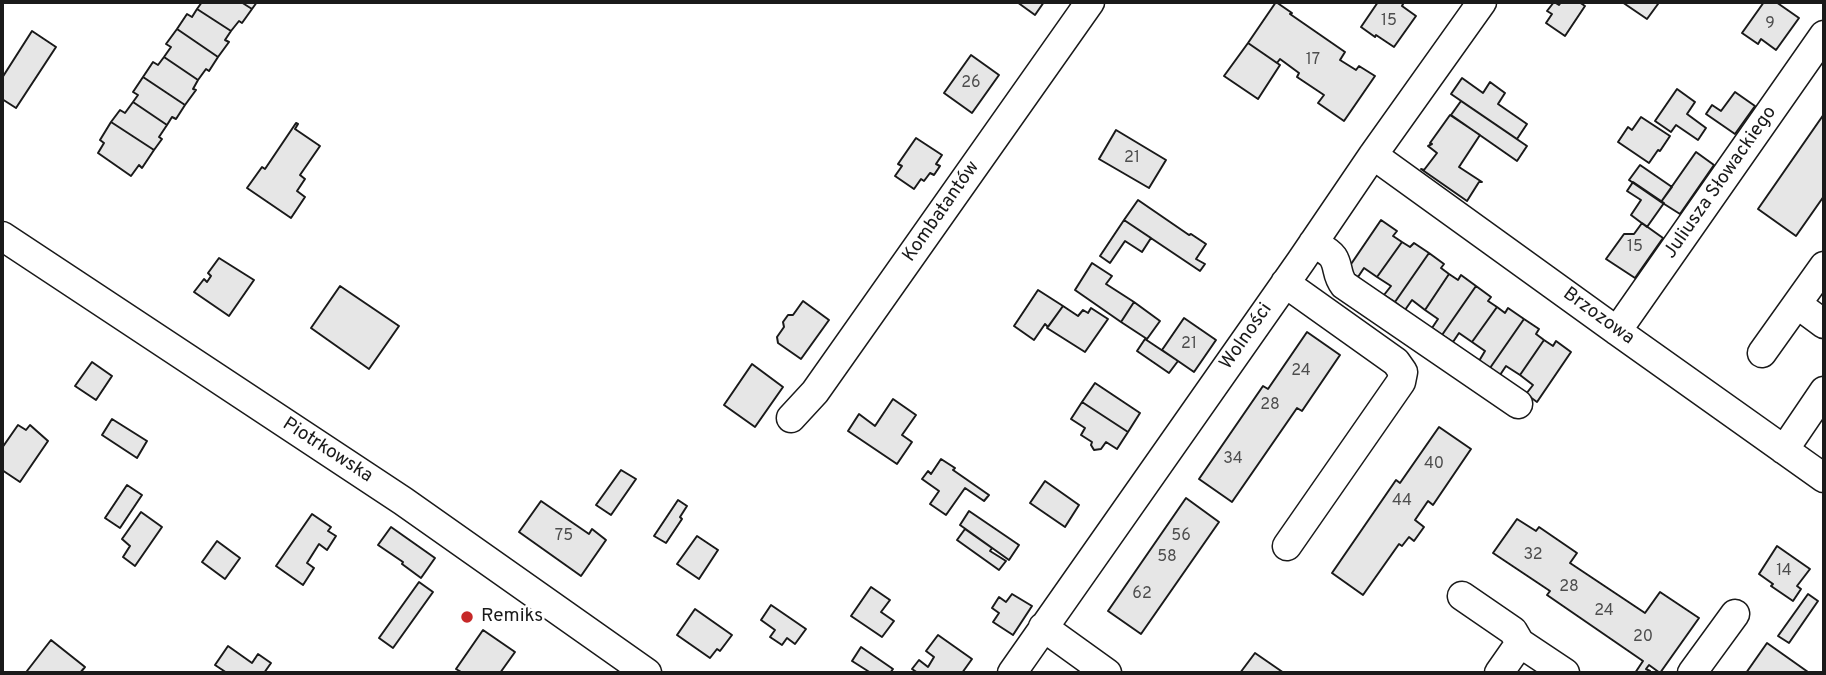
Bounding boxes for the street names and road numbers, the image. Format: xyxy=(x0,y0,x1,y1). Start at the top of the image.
street label: Juliusza Słowackiego xyxy=(1660,102,1782,264)
street label: Kombatantów xyxy=(899,157,985,267)
street label: Brzozowa xyxy=(1558,283,1638,351)
street label: Wolności xyxy=(1216,299,1278,375)
street label: Piotrkowska xyxy=(278,413,376,489)

